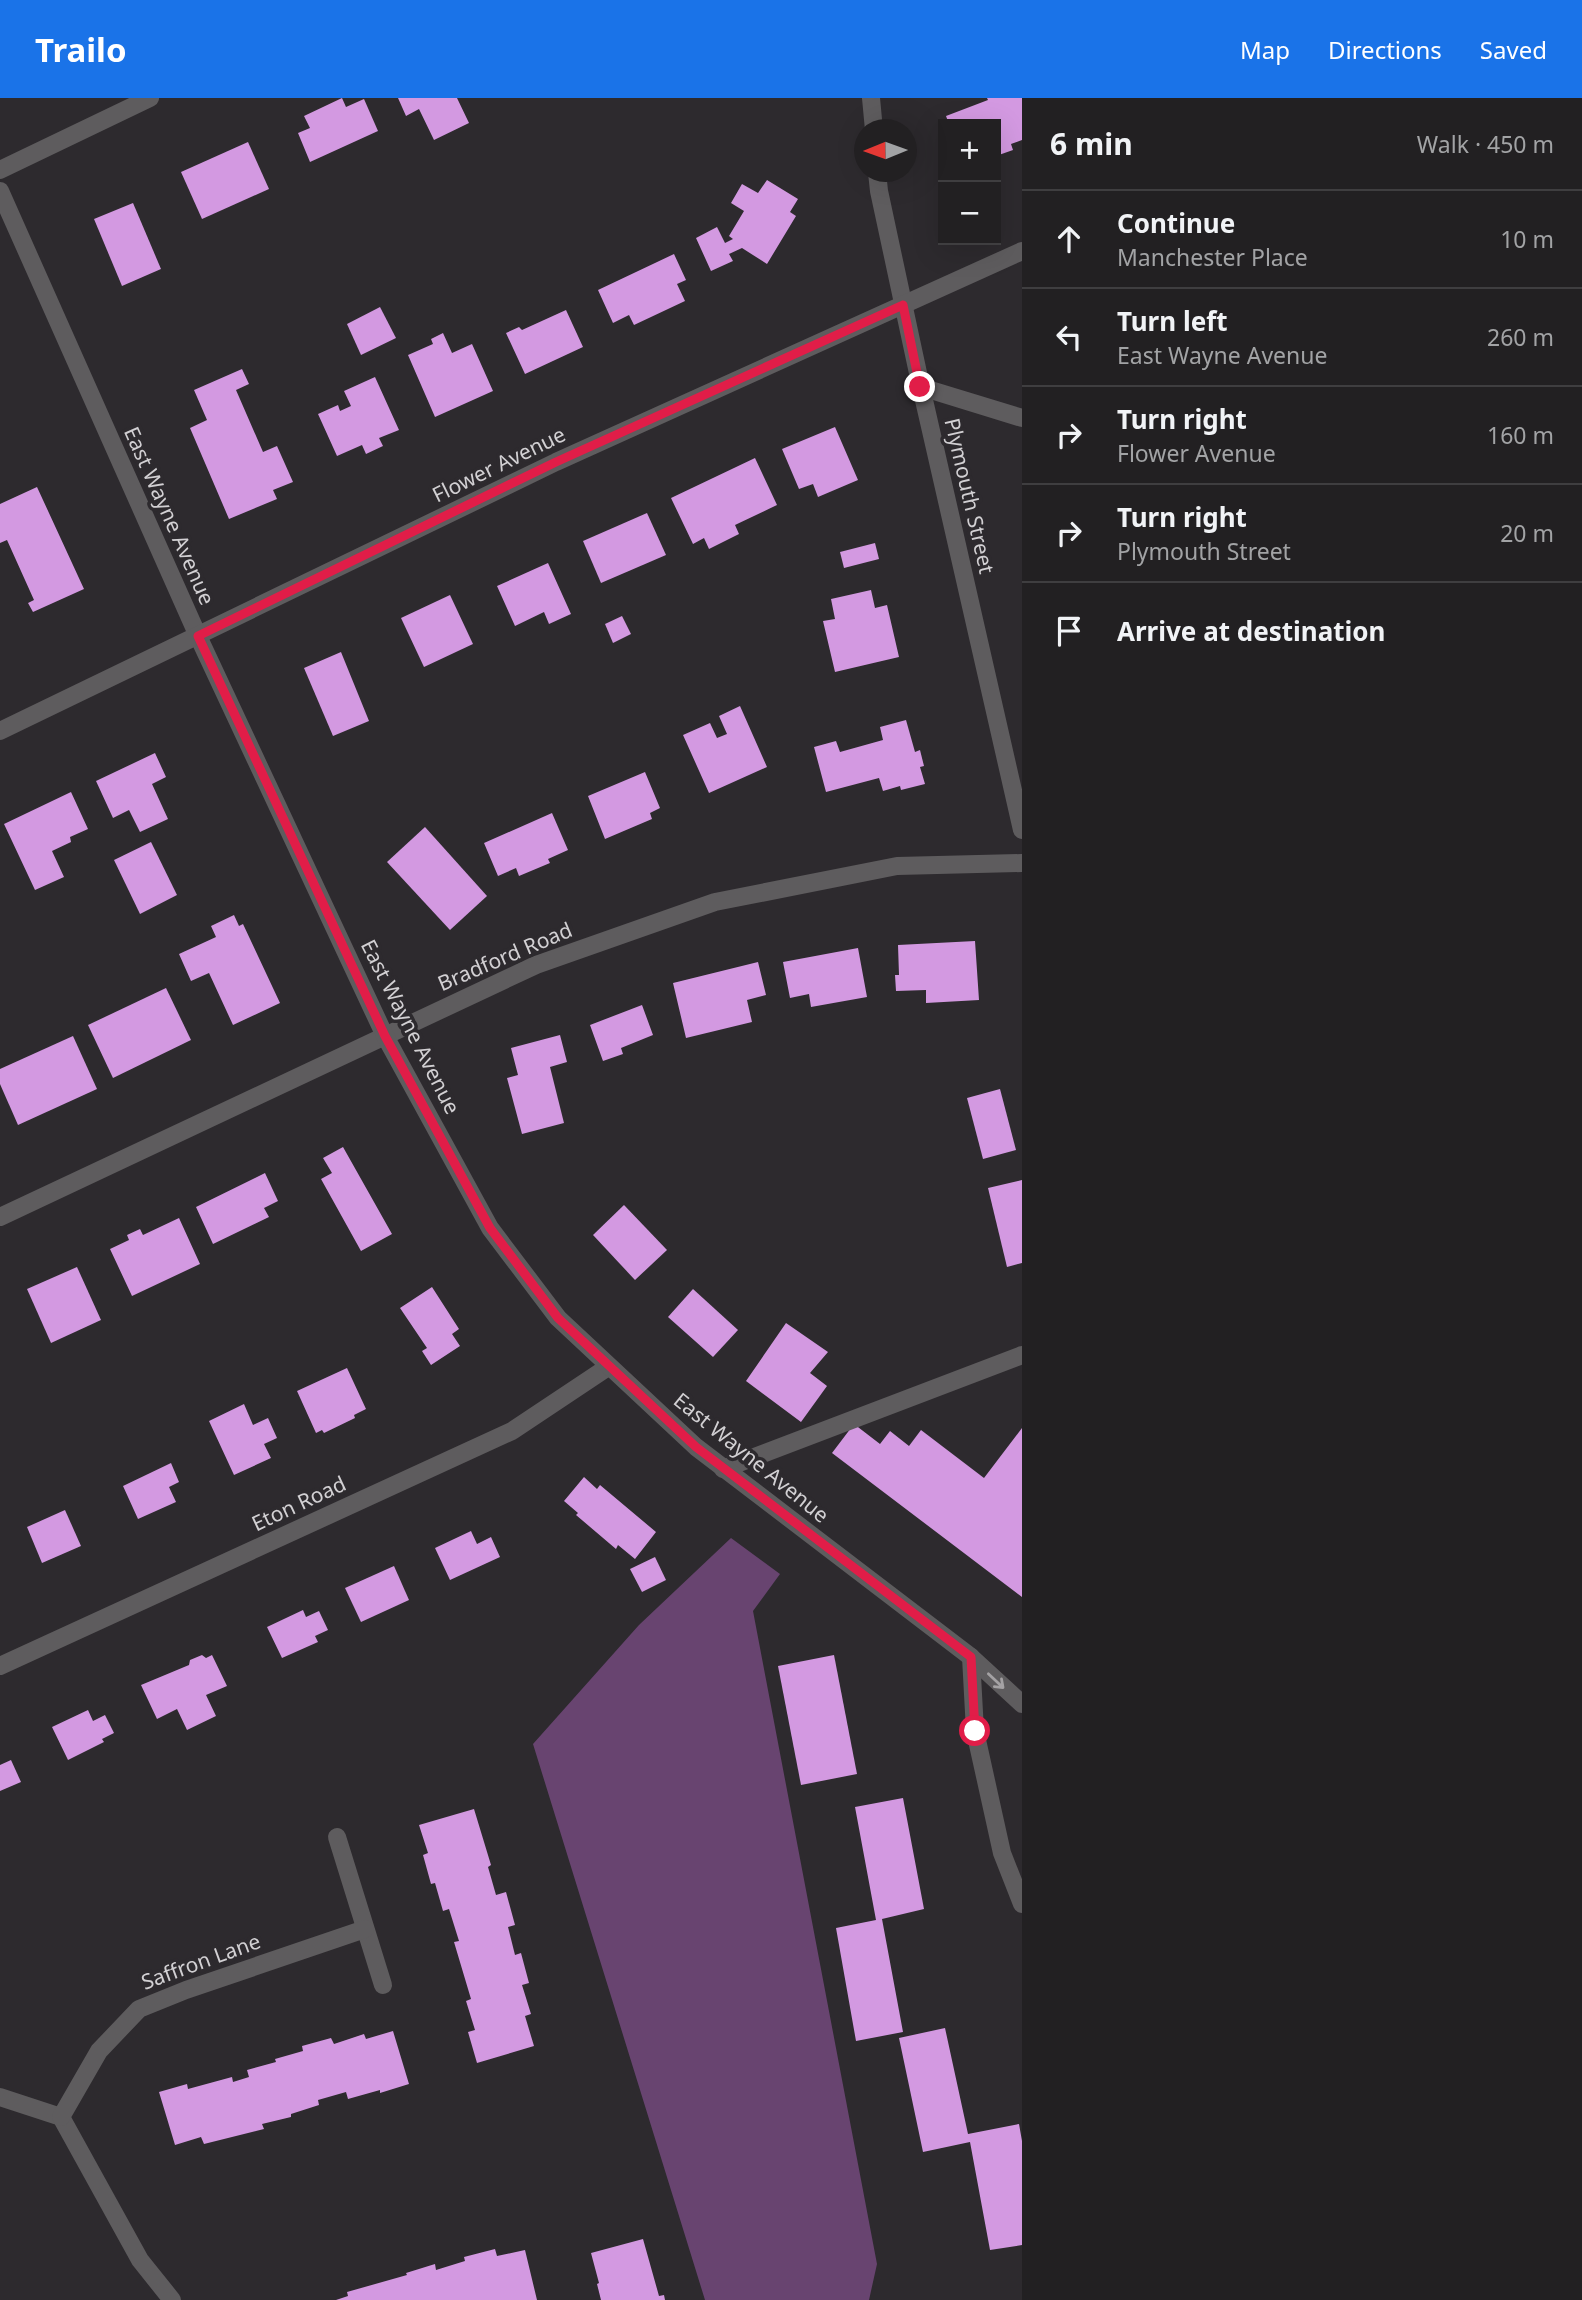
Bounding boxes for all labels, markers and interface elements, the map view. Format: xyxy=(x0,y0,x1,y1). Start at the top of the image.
text: Trailo xyxy=(35,27,127,72)
text: Map xyxy=(1240,33,1290,66)
text: Directions xyxy=(1328,33,1442,66)
text: Saved xyxy=(1480,33,1547,66)
north arrow xyxy=(854,119,917,182)
map controls xyxy=(938,119,1001,245)
button: + xyxy=(938,119,1001,182)
text: 6 min xyxy=(1050,123,1133,164)
text: Walk · 450 m xyxy=(1417,128,1554,160)
button: − xyxy=(938,182,1001,245)
text: Continue xyxy=(1117,205,1235,241)
icon: ahead xyxy=(1050,220,1088,258)
text: 10 m xyxy=(1500,223,1554,255)
text: Manchester Place xyxy=(1117,241,1308,273)
text: Turn left xyxy=(1117,303,1228,339)
icon: left xyxy=(1050,318,1088,356)
text: 260 m xyxy=(1487,321,1554,353)
text: East Wayne Avenue xyxy=(1117,339,1327,371)
route end xyxy=(904,371,935,402)
text: Turn right xyxy=(1117,401,1247,437)
street label: Plymouth Street xyxy=(938,415,1002,577)
icon: right xyxy=(1050,416,1088,454)
text: 160 m xyxy=(1487,419,1554,451)
street label: Flower Avenue xyxy=(427,420,570,508)
street label: East Wayne Avenue xyxy=(118,422,222,609)
text: Flower Avenue xyxy=(1117,437,1276,469)
text: Turn right xyxy=(1117,499,1247,535)
icon: right xyxy=(1050,514,1088,552)
text: 20 m xyxy=(1500,517,1554,549)
text: Plymouth Street xyxy=(1117,535,1291,567)
icon: arrive xyxy=(1050,612,1088,650)
text: Arrive at destination xyxy=(1117,613,1386,649)
street label: Bradford Road xyxy=(433,915,576,997)
street label: East Wayne Avenue xyxy=(355,935,467,1119)
street label: East Wayne Avenue xyxy=(668,1386,835,1529)
street label: Eton Road xyxy=(247,1469,350,1537)
one-way arrow xyxy=(987,1672,1004,1689)
route start xyxy=(959,1715,990,1746)
street label: Saffron Lane xyxy=(137,1927,264,1996)

